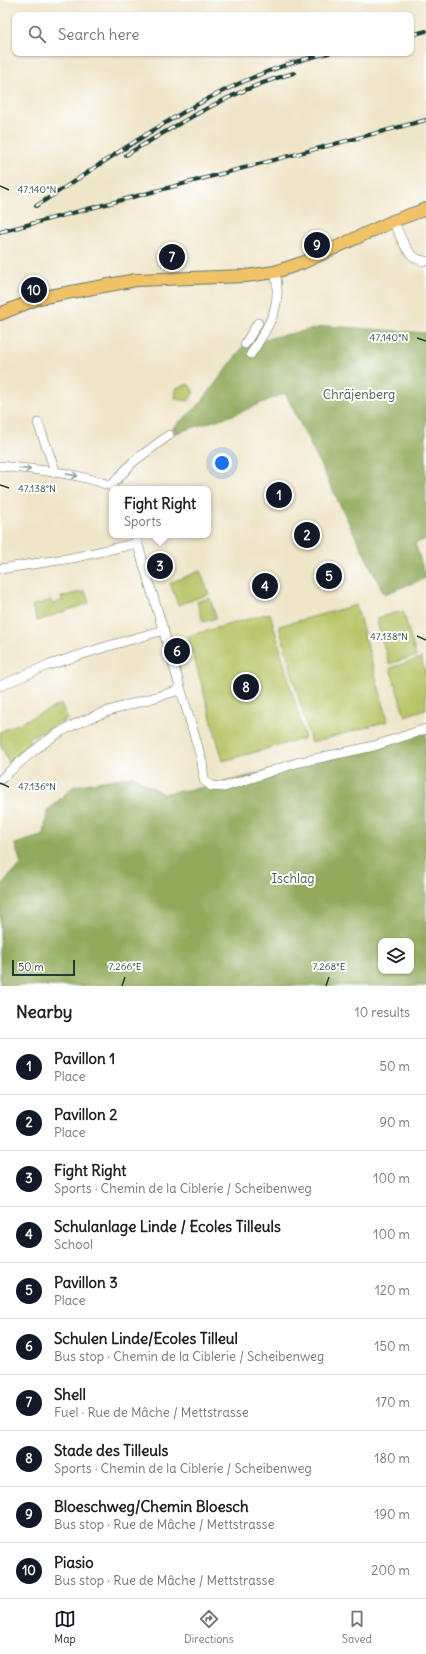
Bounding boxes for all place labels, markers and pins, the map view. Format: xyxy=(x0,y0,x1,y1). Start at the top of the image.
pin: 9 xyxy=(304,230,330,260)
pin: 7 xyxy=(159,242,185,272)
pin: 10 xyxy=(21,275,47,305)
pin: 1 xyxy=(266,480,292,510)
pin: 2 xyxy=(294,520,320,550)
pin: 3 xyxy=(147,551,173,581)
pin: 5 xyxy=(316,561,342,591)
pin: 4 xyxy=(252,571,278,601)
pin: 6 xyxy=(164,636,190,666)
pin: 8 xyxy=(233,672,259,702)

